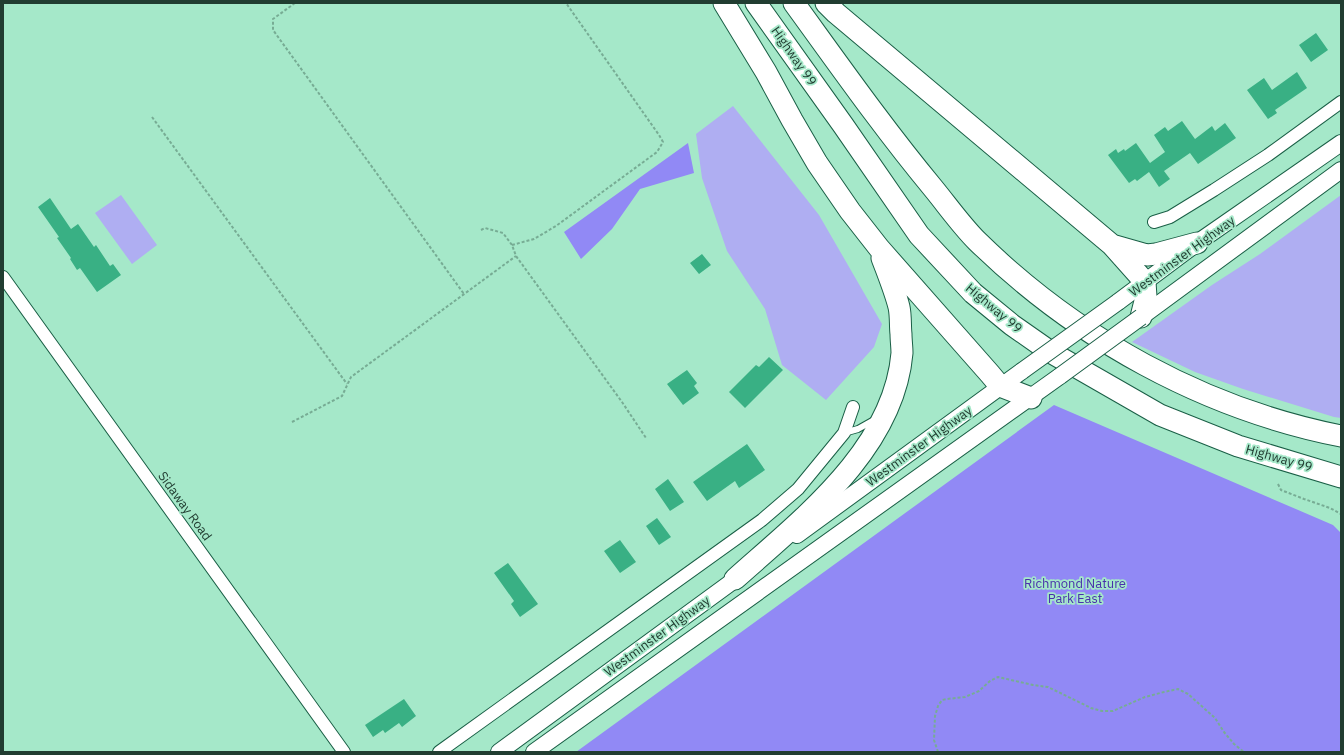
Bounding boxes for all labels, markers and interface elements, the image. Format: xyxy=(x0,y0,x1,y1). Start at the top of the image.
street label: Highway 99 xyxy=(767,23,821,89)
street label: Westminster Highway xyxy=(1126,212,1239,300)
street label: Highway 99 xyxy=(962,279,1026,337)
street label: Westminster Highway xyxy=(863,402,976,490)
street label: Highway 99 xyxy=(1244,440,1314,476)
street label: Sidaway Road xyxy=(154,468,216,544)
park label: Richmond Nature Park East xyxy=(1024,575,1126,607)
street label: Westminster Highway xyxy=(601,592,714,680)

